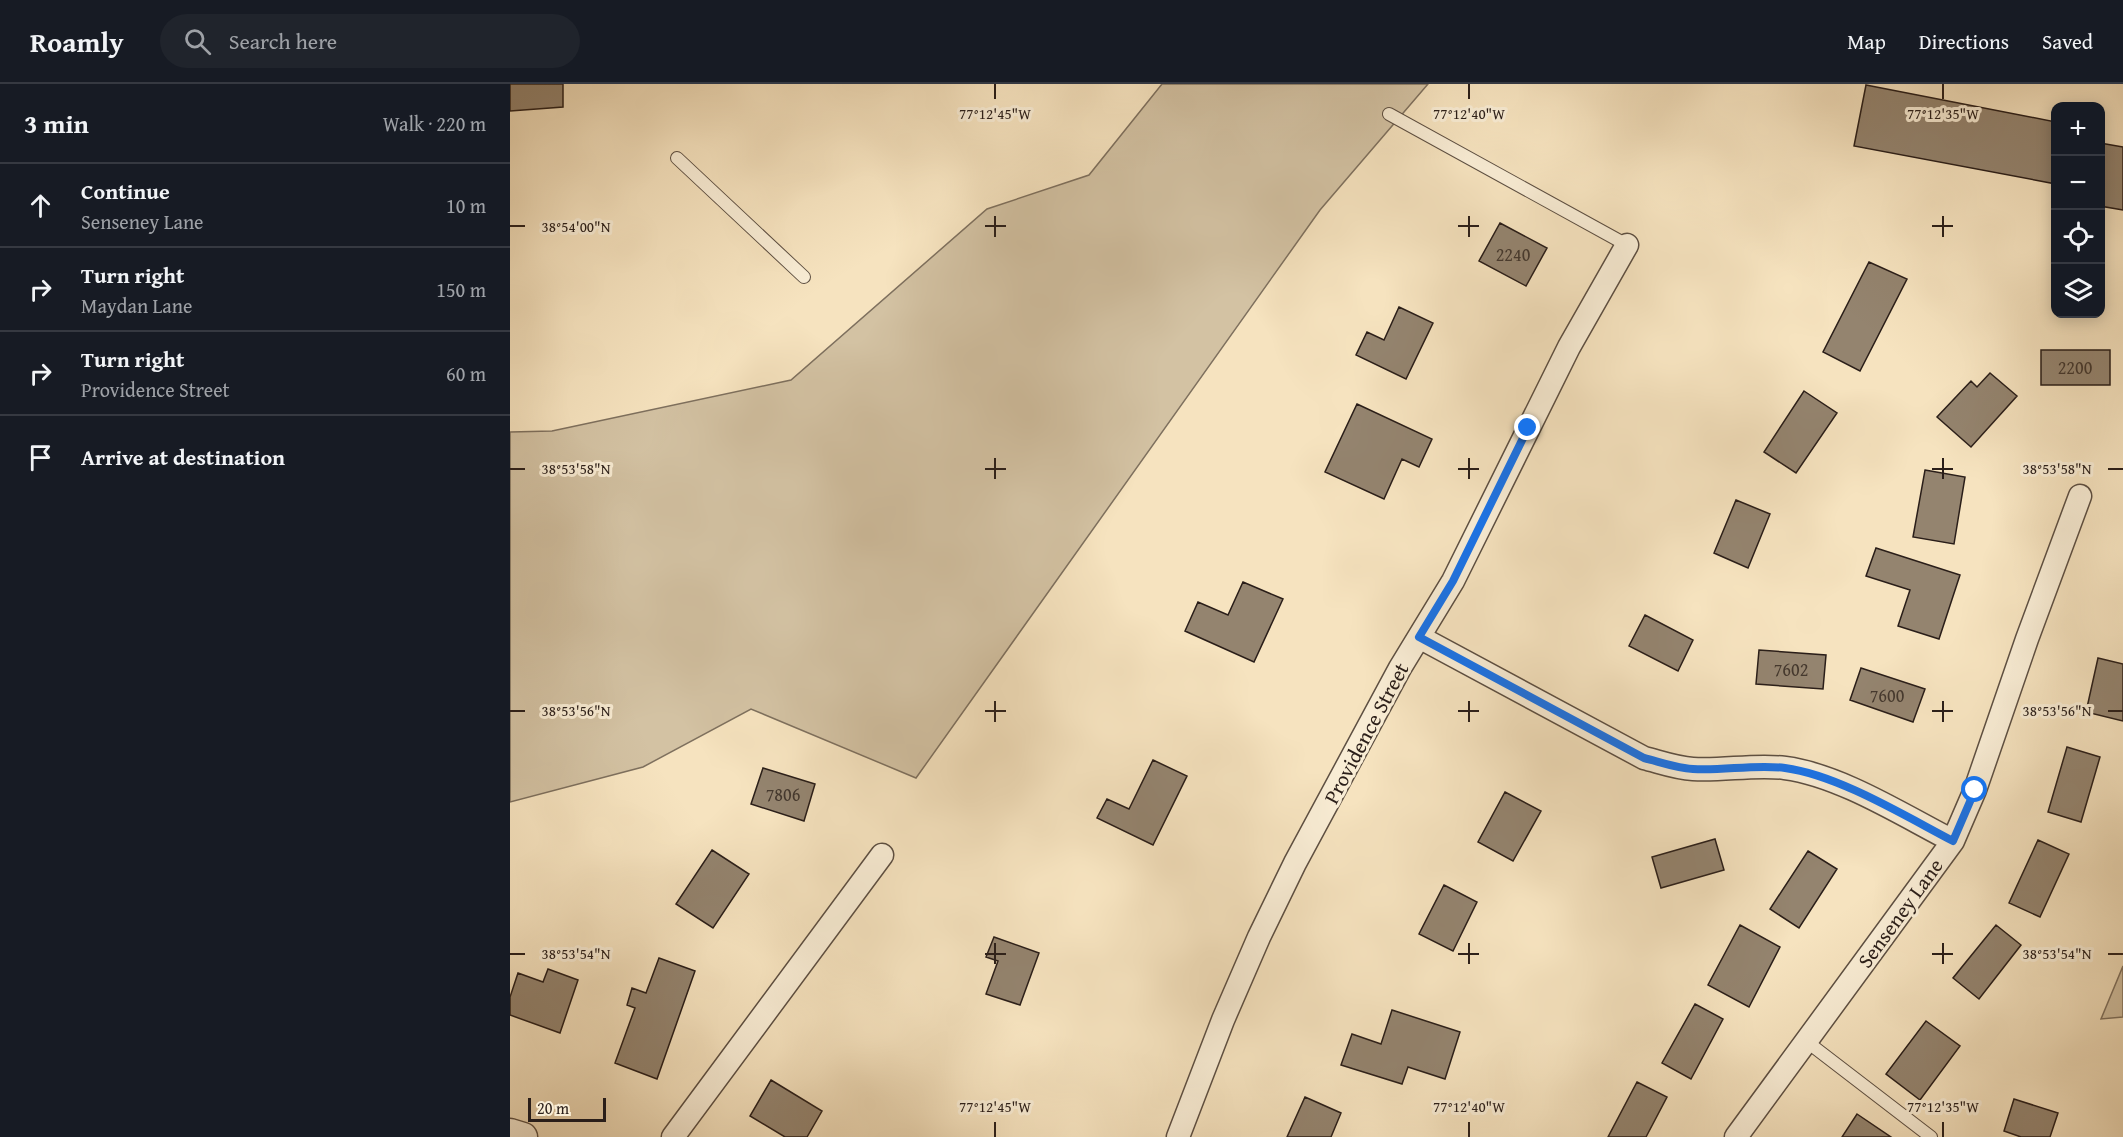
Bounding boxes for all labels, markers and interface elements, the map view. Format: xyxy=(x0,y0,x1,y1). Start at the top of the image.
search box xyxy=(160,14,580,68)
text: Roamly xyxy=(30,21,124,62)
icon: search xyxy=(181,25,214,58)
text: Search here xyxy=(229,25,337,57)
text: Map xyxy=(1847,26,1886,57)
text: Directions xyxy=(1919,26,2009,57)
text: Saved xyxy=(2042,26,2093,57)
map controls xyxy=(2051,102,2105,318)
button: + xyxy=(2051,102,2105,156)
text: 77°12'45"W xyxy=(959,103,1031,124)
text: 77°12'40"W xyxy=(1433,103,1505,124)
text: 77°12'35"W xyxy=(1907,103,1979,124)
text: 3 min xyxy=(24,104,89,143)
text: Walk · 220 m xyxy=(383,109,486,138)
button: − xyxy=(2051,156,2105,210)
text: Continue xyxy=(81,175,170,207)
icon: ahead xyxy=(24,189,57,222)
text: 10 m xyxy=(446,191,486,220)
text: Senseney Lane xyxy=(81,207,204,236)
button: locate xyxy=(2051,210,2105,264)
text: 38°54'00"N xyxy=(542,216,611,237)
house number: 2240 xyxy=(1496,241,1531,268)
text: Turn right xyxy=(81,259,184,291)
button: layers xyxy=(2051,264,2105,318)
icon: right xyxy=(24,273,57,306)
text: 150 m xyxy=(436,275,486,304)
text: Maydan Lane xyxy=(81,291,192,320)
text: Turn right xyxy=(81,343,184,375)
house number: 2200 xyxy=(2058,354,2093,381)
icon: right xyxy=(24,357,57,390)
text: 60 m xyxy=(446,359,486,388)
text: Providence Street xyxy=(81,375,230,404)
route end xyxy=(1514,414,1540,440)
icon: arrive xyxy=(24,441,57,474)
text: Arrive at destination xyxy=(81,441,285,473)
text: 38°53'58"N xyxy=(542,458,611,479)
text: 38°53'58"N xyxy=(2023,458,2092,479)
street label: Providence Street xyxy=(1316,656,1417,809)
house number: 7602 xyxy=(1774,656,1808,683)
house number: 7600 xyxy=(1870,682,1905,709)
text: 38°53'56"N xyxy=(542,700,611,721)
text: 38°53'56"N xyxy=(2023,700,2092,721)
route start xyxy=(1961,776,1987,802)
house number: 7806 xyxy=(766,781,800,808)
street label: Senseney Lane xyxy=(1850,852,1950,974)
text: 38°53'54"N xyxy=(542,943,611,964)
text: 38°53'54"N xyxy=(2023,943,2092,964)
scale bar xyxy=(528,1095,606,1122)
text: 20 m xyxy=(537,1096,569,1120)
text: 77°12'45"W xyxy=(959,1096,1031,1117)
text: 77°12'40"W xyxy=(1433,1096,1505,1117)
text: 77°12'35"W xyxy=(1907,1096,1979,1117)

